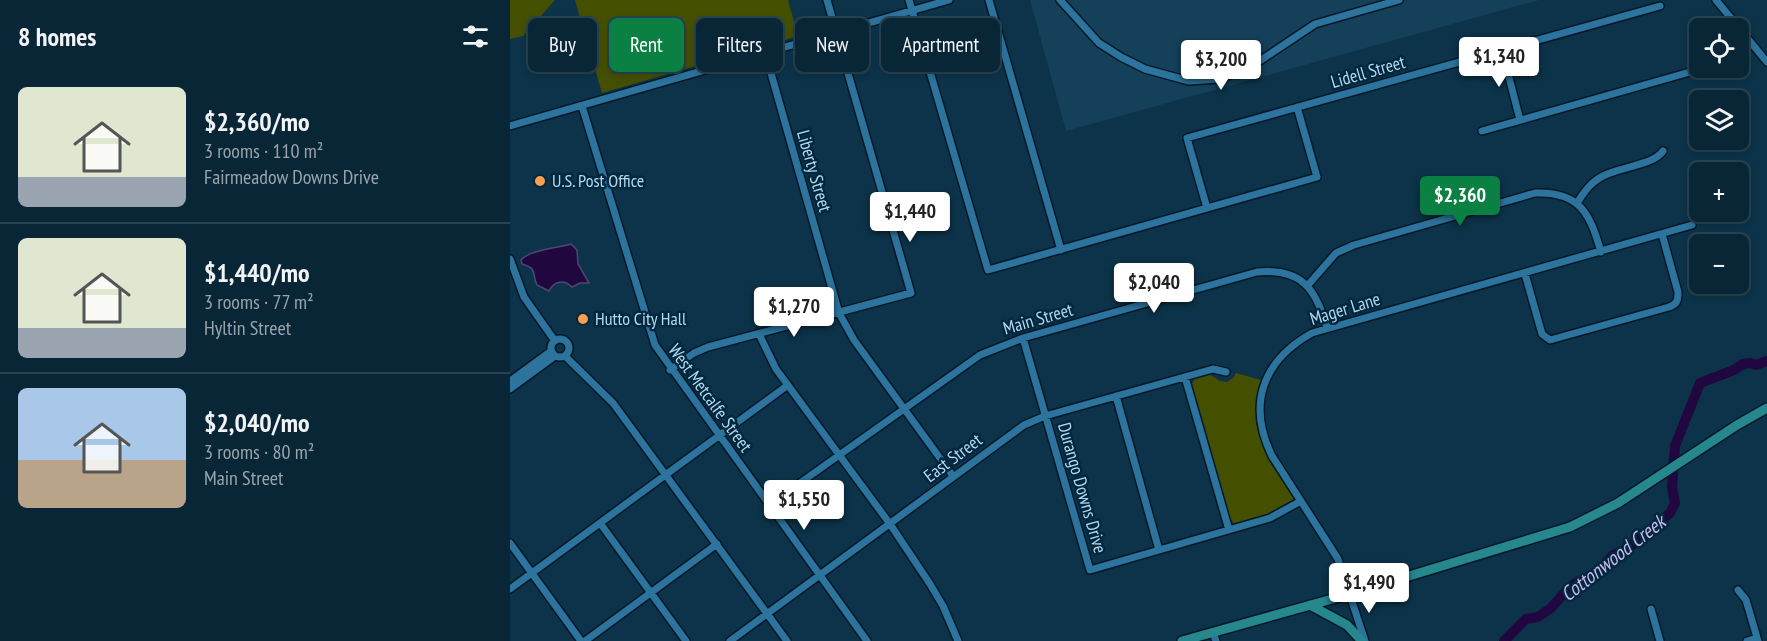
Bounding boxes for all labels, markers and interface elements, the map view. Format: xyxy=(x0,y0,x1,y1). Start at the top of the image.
chip: Buy xyxy=(528,18,597,72)
chip: Rent xyxy=(609,18,684,72)
chip: Filters xyxy=(696,18,783,72)
chip: New xyxy=(795,18,869,72)
chip: Apartment xyxy=(881,18,1000,72)
map controls xyxy=(1689,18,1749,294)
button: locate xyxy=(1689,18,1749,78)
text: 8 homes xyxy=(18,20,96,53)
icon: filters xyxy=(459,20,492,53)
pin: $1,340 xyxy=(1450,37,1548,88)
pin: $3,200 xyxy=(1172,40,1270,91)
text: $1,340 xyxy=(1473,43,1525,69)
text: $3,200 xyxy=(1195,46,1247,72)
street label: Lidell Street xyxy=(1328,50,1408,93)
button: layers xyxy=(1689,90,1749,150)
text: $2,360/mo xyxy=(204,105,310,138)
icon: home xyxy=(66,111,138,183)
street label: Liberty Street xyxy=(792,127,837,215)
text: 3 rooms · 110 m² xyxy=(204,138,323,164)
button: + xyxy=(1689,162,1749,222)
text: Fairmeadow Downs Drive xyxy=(204,164,379,190)
place label: U.S. Post Office xyxy=(552,169,644,192)
marker: U.S. Post Office xyxy=(533,174,547,188)
pin: $2,360 xyxy=(1411,176,1509,227)
text: $2,360 xyxy=(1434,182,1486,208)
pin: $1,440 xyxy=(861,192,959,243)
text: $1,440 xyxy=(884,198,936,224)
button: − xyxy=(1689,234,1749,294)
text: $1,440/mo xyxy=(204,256,310,289)
icon: home xyxy=(66,262,138,334)
pin: $2,040 xyxy=(1105,263,1203,314)
text: $2,040 xyxy=(1128,269,1180,295)
pin: $1,270 xyxy=(745,287,843,338)
street label: Mager Lane xyxy=(1307,287,1383,330)
text: 3 rooms · 77 m² xyxy=(204,289,314,315)
text: $1,270 xyxy=(768,293,820,319)
street label: Main Street xyxy=(1000,298,1075,339)
place label: Hutto City Hall xyxy=(595,307,687,330)
marker: Hutto City Hall xyxy=(576,312,590,326)
text: Hyltin Street xyxy=(204,315,291,341)
street label: West Metcalfe Street xyxy=(663,339,757,456)
text: $2,040/mo xyxy=(204,406,310,439)
icon: home xyxy=(66,412,138,484)
street label: Durango Downs Drive xyxy=(1053,420,1112,556)
street label: East Street xyxy=(919,428,986,487)
text: 3 rooms · 80 m² xyxy=(204,439,314,465)
text: Main Street xyxy=(204,465,284,491)
pin: $1,550 xyxy=(755,480,853,531)
text: $1,550 xyxy=(778,486,830,512)
water label: Cottonwood Creek xyxy=(1555,508,1672,607)
pin: $1,490 xyxy=(1320,563,1418,614)
text: $1,490 xyxy=(1343,569,1395,595)

